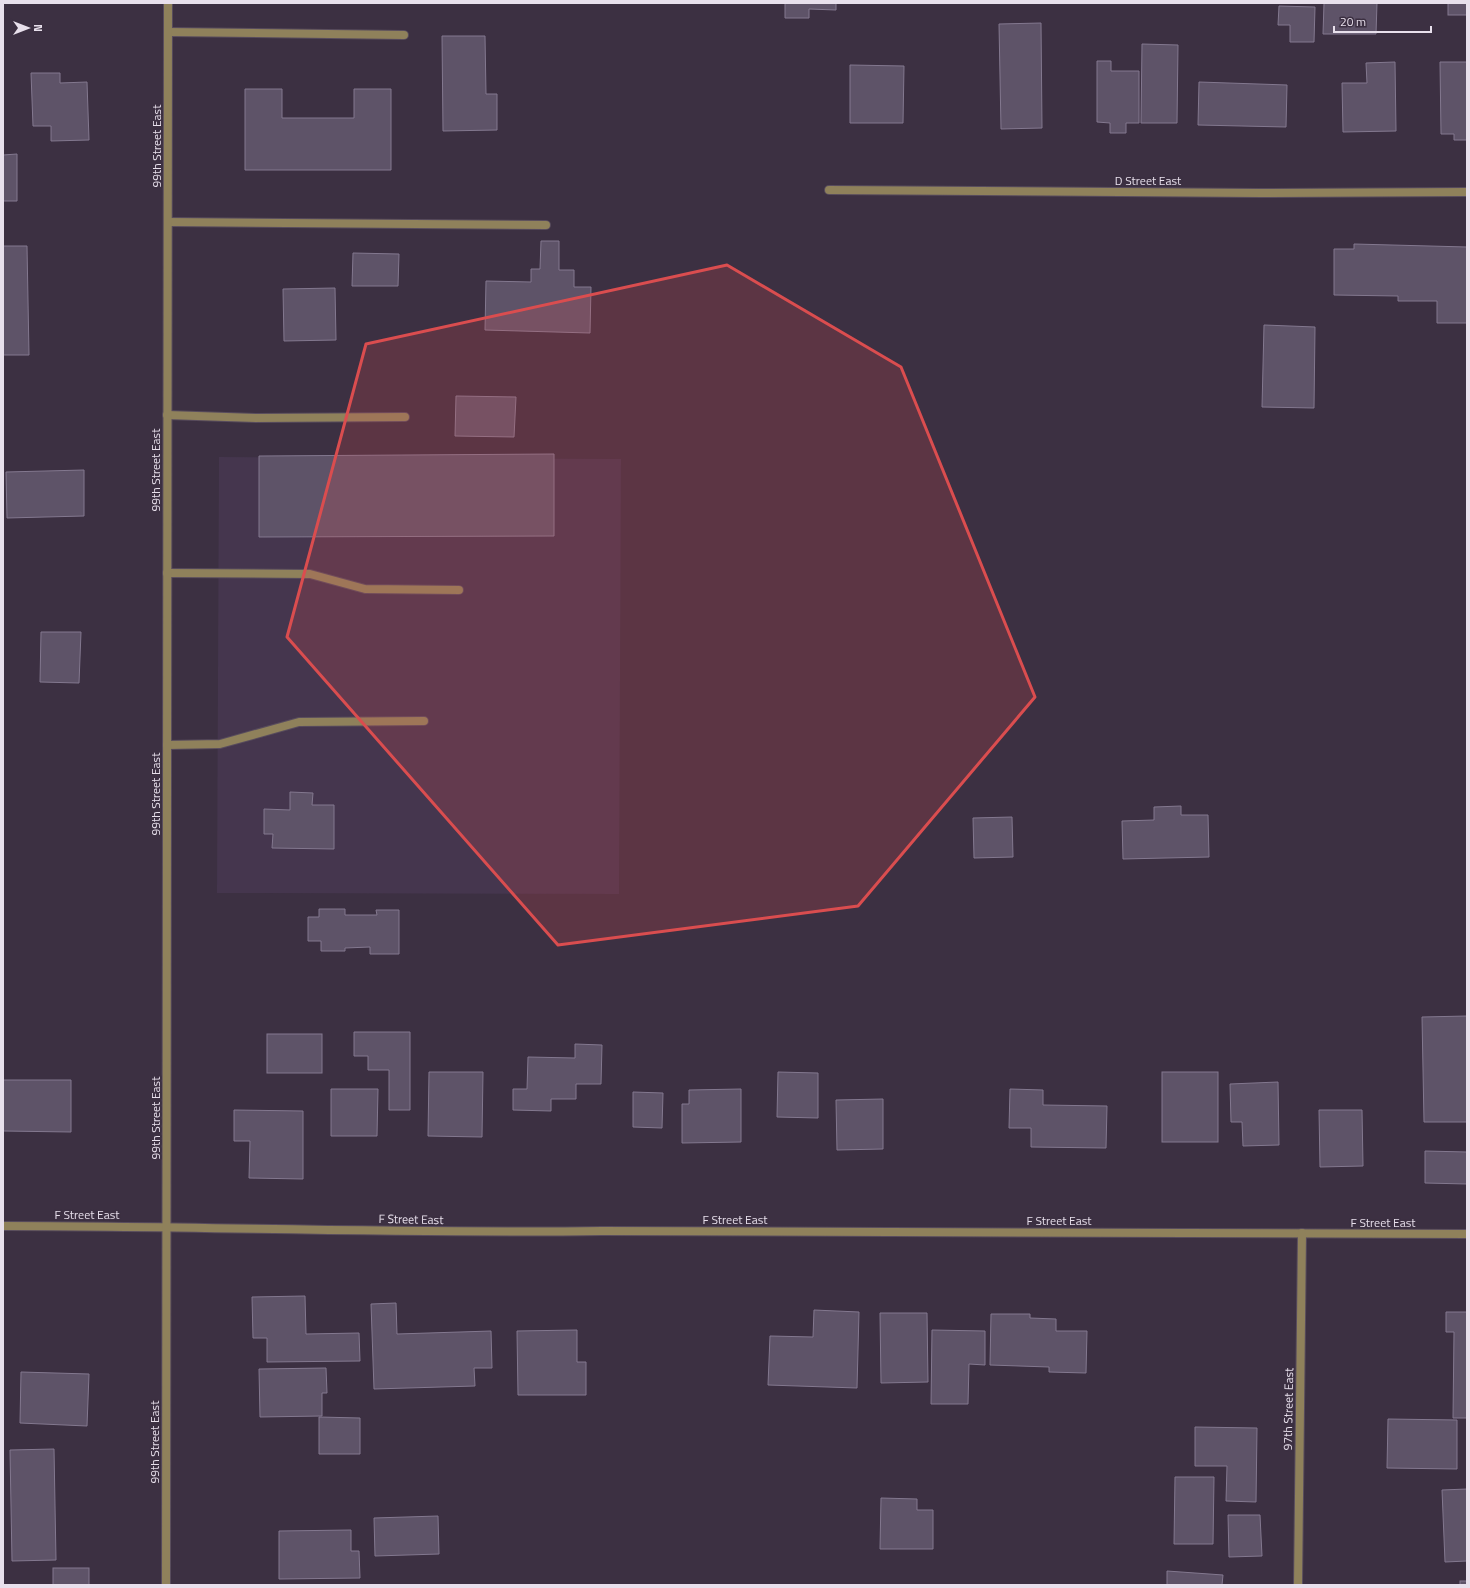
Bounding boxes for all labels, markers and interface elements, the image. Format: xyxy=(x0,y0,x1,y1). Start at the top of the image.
north arrow xyxy=(8,8,48,48)
scale bar xyxy=(1334,8,1431,34)
text: 20 m xyxy=(1340,12,1366,31)
text: N xyxy=(30,24,46,32)
street label: 99th Street East xyxy=(147,104,166,187)
street label: D Street East xyxy=(1115,171,1182,190)
street label: 99th Street East xyxy=(146,428,165,511)
street label: 99th Street East xyxy=(146,752,165,835)
street label: 99th Street East xyxy=(146,1076,165,1159)
street label: F Street East xyxy=(55,1205,120,1224)
street label: F Street East xyxy=(378,1209,444,1229)
street label: F Street East xyxy=(703,1210,768,1229)
street label: F Street East xyxy=(1027,1211,1092,1230)
street label: F Street East xyxy=(1351,1213,1416,1232)
street label: 97th Street East xyxy=(1278,1367,1298,1451)
street label: 99th Street East xyxy=(145,1400,164,1483)

